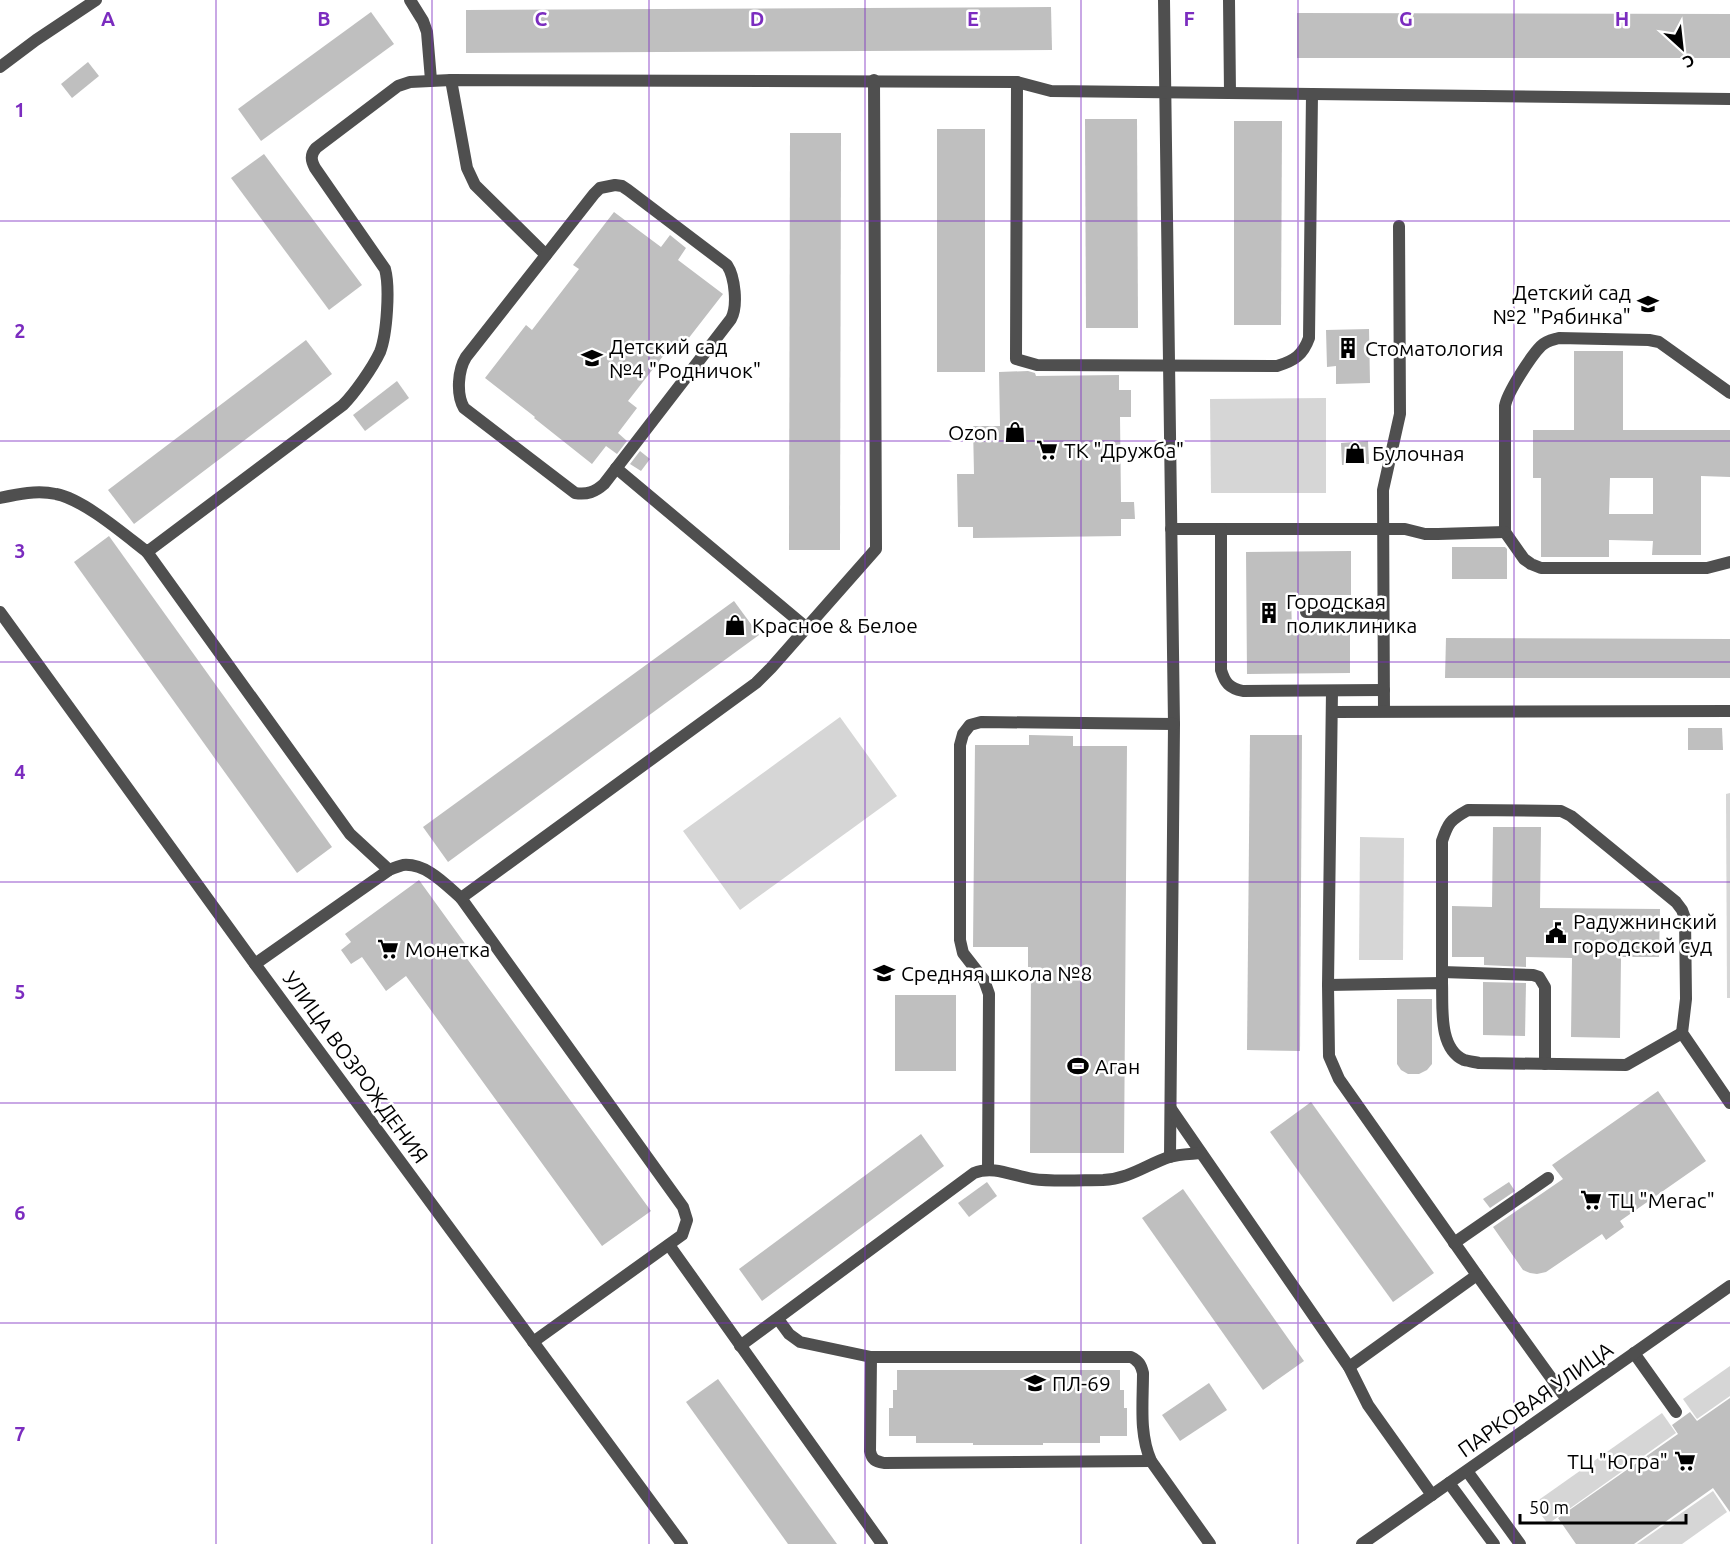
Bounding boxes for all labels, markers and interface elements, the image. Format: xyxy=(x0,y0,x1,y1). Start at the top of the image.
text: A xyxy=(101,7,115,30)
text: B xyxy=(317,7,331,30)
text: C xyxy=(535,7,548,30)
text: D xyxy=(750,7,764,30)
text: E xyxy=(967,7,979,30)
text: F xyxy=(1183,7,1195,30)
text: G xyxy=(1399,7,1413,30)
text: H xyxy=(1615,7,1629,30)
north arrow xyxy=(1652,18,1712,78)
text: С xyxy=(1680,51,1697,72)
text: 1 xyxy=(14,98,26,121)
place label: Детский сад №2 "Рябинка" xyxy=(1492,280,1631,328)
school or university icon: Детский сад №2 "Рябинка" xyxy=(1636,292,1660,316)
text: 2 xyxy=(14,319,26,342)
place label: Детский сад №4 "Родничок" xyxy=(609,334,761,382)
building icon: Стоматология xyxy=(1336,336,1360,360)
place label: Стоматология xyxy=(1365,336,1504,360)
school or university icon: Детский сад №4 "Родничок" xyxy=(580,346,604,370)
place label: Ozon xyxy=(948,420,998,444)
shop icon: Ozon xyxy=(1003,420,1027,444)
supermarket icon: ТК "Дружба" xyxy=(1035,438,1059,462)
place label: ТК "Дружба" xyxy=(1064,438,1184,462)
shop icon: Булочная xyxy=(1343,441,1367,465)
place label: Булочная xyxy=(1372,441,1465,465)
text: 3 xyxy=(14,539,26,562)
place label: Городская поликлиника xyxy=(1286,589,1417,637)
building icon: Городская поликлиника xyxy=(1257,601,1281,625)
shop icon: Красное & Белое xyxy=(723,613,747,637)
place label: Красное & Белое xyxy=(752,613,918,637)
text: 4 xyxy=(14,760,26,783)
place label: Радужнинский городской суд xyxy=(1573,909,1717,957)
public building icon: Радужнинский городской суд xyxy=(1544,921,1568,945)
supermarket icon: Монетка xyxy=(376,937,400,961)
place label: Монетка xyxy=(405,937,490,961)
school or university icon: Средняя школа №8 xyxy=(872,961,896,985)
place label: Средняя школа №8 xyxy=(901,961,1092,985)
street label: УЛИЦА ВОЗРОЖДЕНИЯ xyxy=(278,967,434,1167)
text: 5 xyxy=(14,980,26,1003)
sports icon: Аган xyxy=(1066,1054,1090,1078)
place label: Аган xyxy=(1095,1054,1140,1078)
supermarket icon: ТЦ "Мегас" xyxy=(1579,1188,1603,1212)
place label: ТЦ "Мегас" xyxy=(1608,1188,1715,1212)
text: 6 xyxy=(14,1201,26,1224)
street label: ПАРКОВАЯ УЛИЦА xyxy=(1453,1336,1617,1461)
school or university icon: ПЛ-69 xyxy=(1023,1371,1047,1395)
place label: ПЛ-69 xyxy=(1052,1371,1111,1395)
text: 7 xyxy=(14,1422,26,1445)
place label: ТЦ "Югра" xyxy=(1567,1449,1668,1473)
supermarket icon: ТЦ "Югра" xyxy=(1673,1449,1697,1473)
scale bar xyxy=(1520,1487,1686,1525)
text: 50 m xyxy=(1529,1497,1569,1517)

